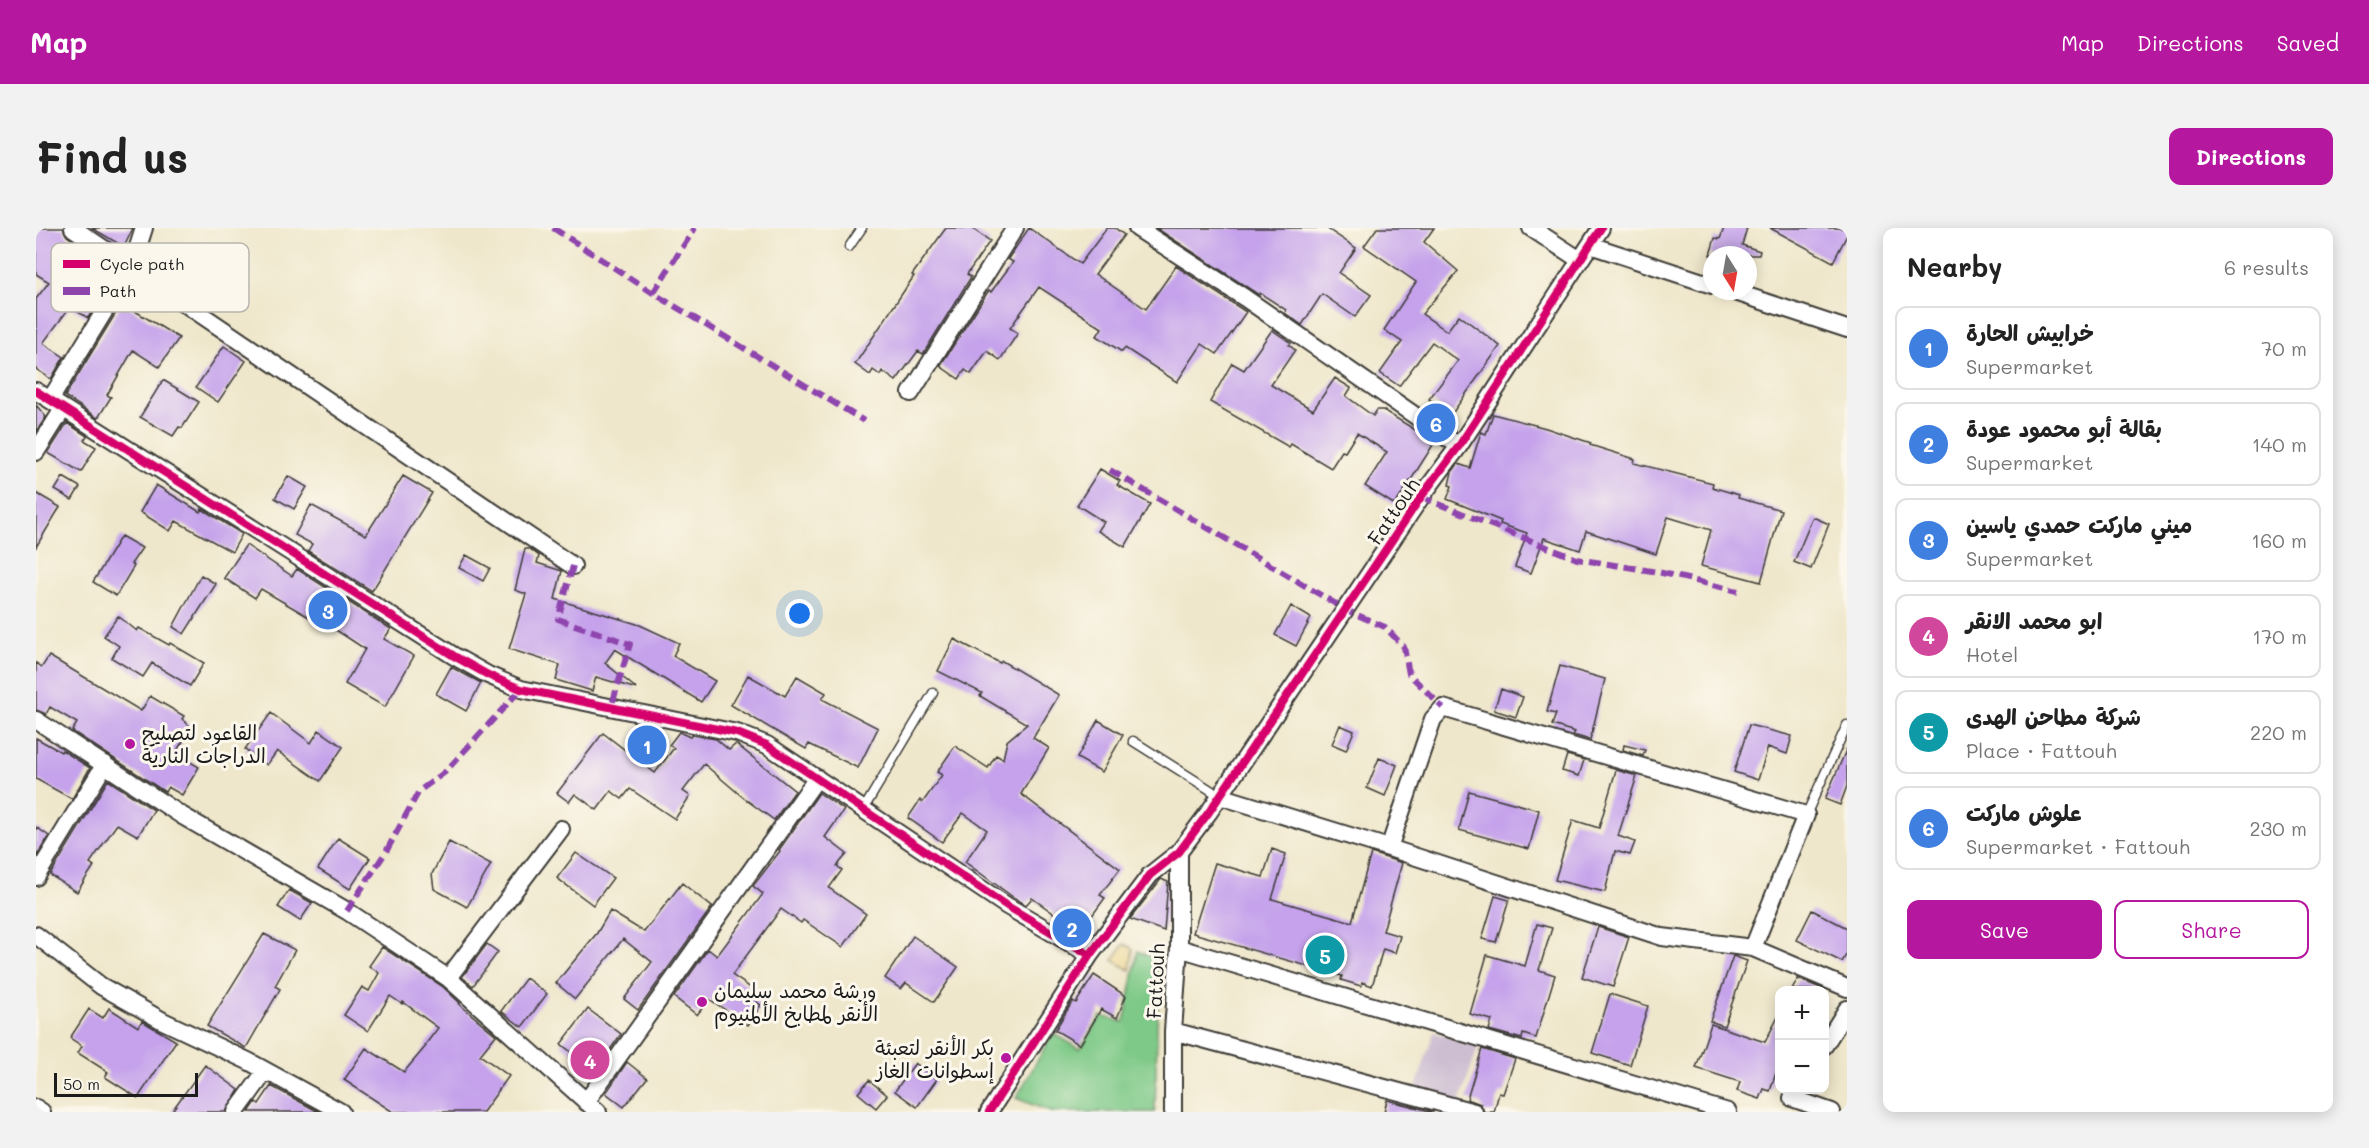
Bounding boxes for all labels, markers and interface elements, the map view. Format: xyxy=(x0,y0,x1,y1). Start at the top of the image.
text: Map xyxy=(30,24,87,60)
text: Map xyxy=(2061,29,2104,56)
text: Directions xyxy=(2137,29,2244,56)
text: Saved xyxy=(2277,29,2339,56)
button: Directions xyxy=(2169,128,2333,185)
text: Find us xyxy=(36,129,188,184)
legend xyxy=(51,243,249,312)
north arrow xyxy=(1703,246,1757,300)
text: Nearby xyxy=(1907,250,2002,284)
text: Cycle path xyxy=(100,253,184,274)
text: 6 results xyxy=(2224,254,2309,280)
text: Path xyxy=(100,280,136,301)
text: خرابيش الحارة xyxy=(1966,318,2094,347)
text: 1 xyxy=(1924,335,1933,361)
text: 70 m xyxy=(2261,335,2307,361)
text: Supermarket xyxy=(1966,353,2093,379)
pin: 6 xyxy=(1416,400,1456,446)
text: بقالة أبو محمود عودة xyxy=(1966,414,2162,443)
text: 2 xyxy=(1923,431,1934,457)
text: 140 m xyxy=(2252,431,2307,457)
text: Supermarket xyxy=(1966,449,2093,475)
street label: Fattouh xyxy=(1361,473,1425,549)
text: ميني ماركت حمدي ياسين xyxy=(1966,510,2192,539)
text: 3 xyxy=(1923,527,1935,553)
text: 160 m xyxy=(2251,527,2307,553)
text: Supermarket xyxy=(1966,545,2093,571)
pin: 3 xyxy=(308,588,348,632)
your location xyxy=(785,599,814,628)
text: ابو محمد الانقر xyxy=(1966,606,2102,635)
text: 4 xyxy=(1922,623,1935,649)
text: 170 m xyxy=(2252,623,2307,649)
text: Hotel xyxy=(1966,641,2018,667)
text: شركة مطاحن الهدى xyxy=(1966,702,2141,731)
place label: القاعود لتصليح الدراجات النارية xyxy=(142,719,266,768)
text: 5 xyxy=(1923,719,1934,745)
text: 220 m xyxy=(2250,719,2307,745)
pin: 1 xyxy=(628,722,666,768)
marker: القاعود لتصليح الدراجات النارية xyxy=(123,737,137,751)
text: Place · Fattouh xyxy=(1966,737,2117,763)
text: علوش ماركت xyxy=(1966,798,2082,827)
text: 6 xyxy=(1922,815,1935,841)
text: 230 m xyxy=(2249,815,2307,841)
text: Supermarket · Fattouh xyxy=(1966,833,2190,859)
button: Save xyxy=(1907,900,2102,959)
button: Share xyxy=(2114,900,2309,959)
pin: 2 xyxy=(1052,906,1092,950)
pin: 5 xyxy=(1306,932,1344,978)
street label: Fattouh xyxy=(1140,943,1170,1019)
place label: ورشة محمد سليمان الأنقر لمطابخ الألمنيوم xyxy=(714,977,878,1029)
map controls xyxy=(1775,986,1829,1094)
button: + xyxy=(1775,986,1829,1040)
marker: ورشة محمد سليمان الأنقر لمطابخ الألمنيوم xyxy=(695,995,709,1009)
place label: بكر الأنقر لتعبئة إسطوانات الغاز xyxy=(874,1034,994,1084)
pin: 4 xyxy=(570,1038,610,1082)
button: − xyxy=(1775,1040,1829,1094)
marker: بكر الأنقر لتعبئة إسطوانات الغاز xyxy=(999,1051,1013,1065)
scale bar xyxy=(54,1070,198,1098)
text: 50 m xyxy=(63,1073,100,1094)

